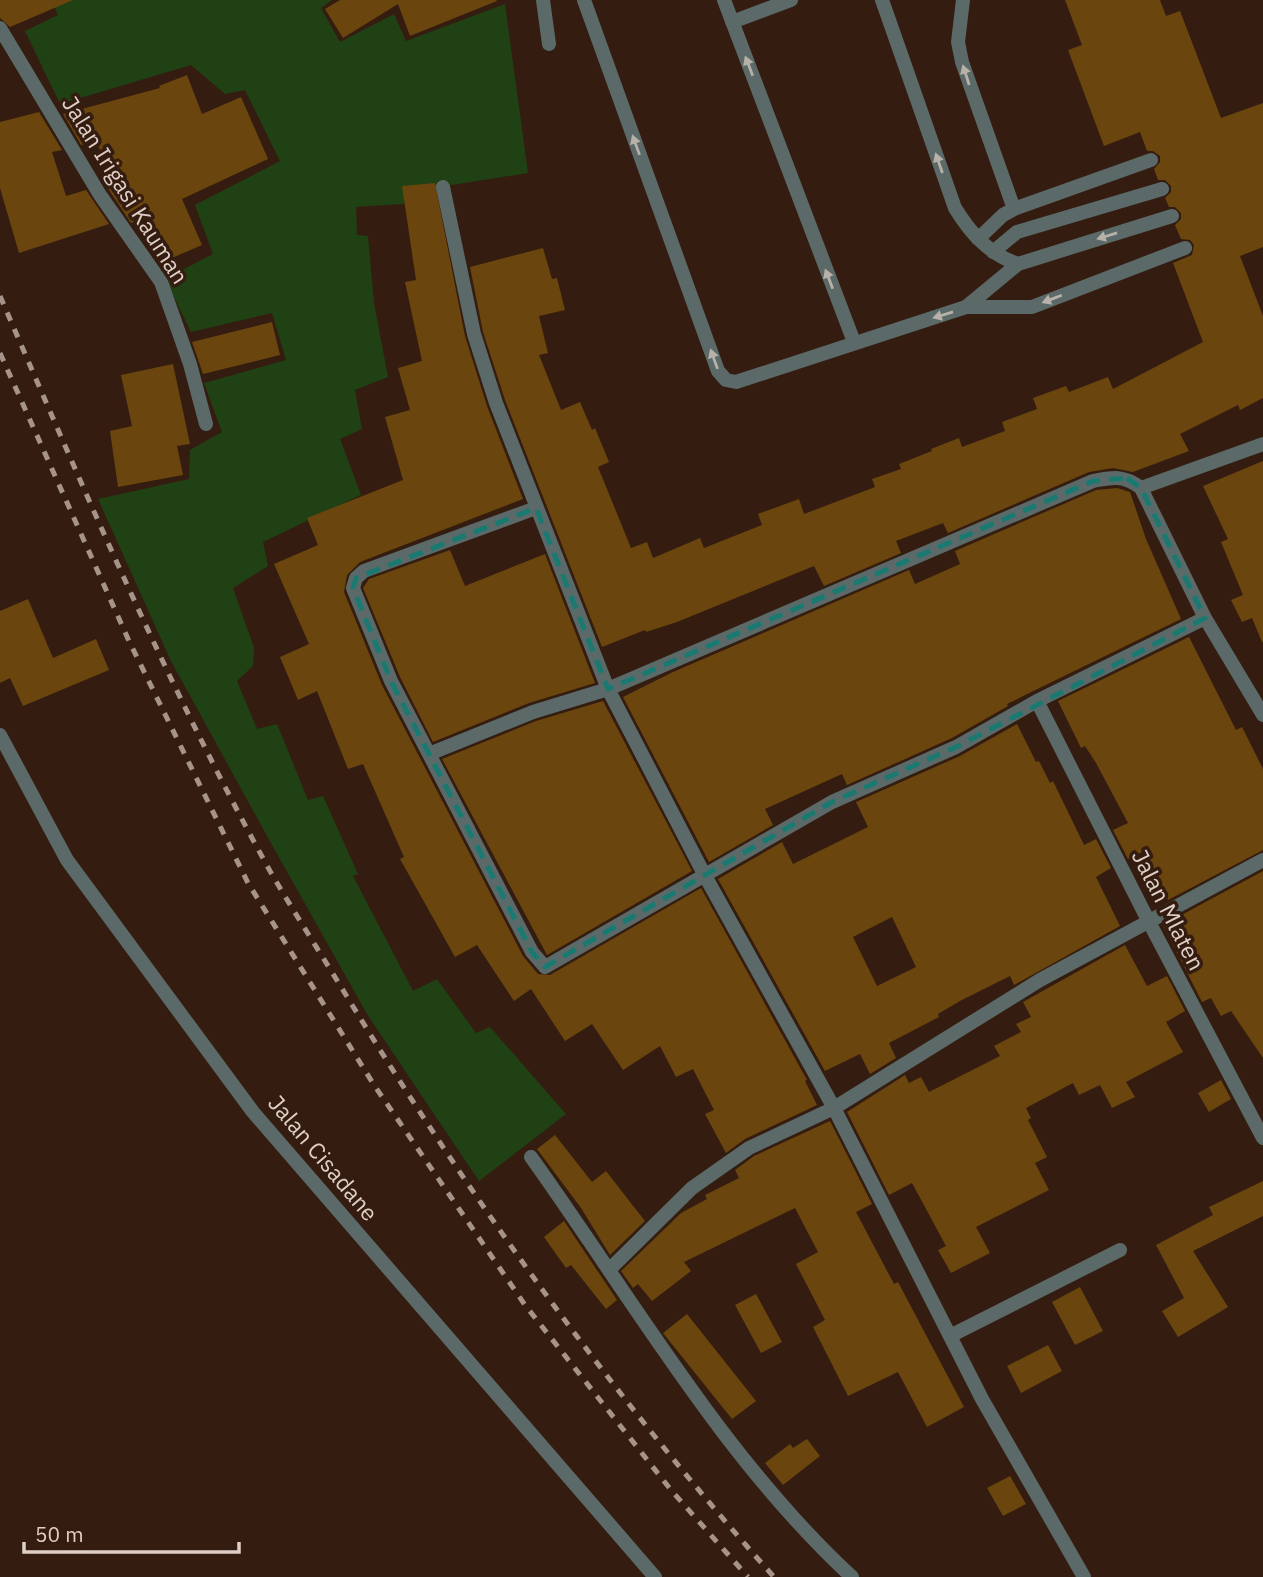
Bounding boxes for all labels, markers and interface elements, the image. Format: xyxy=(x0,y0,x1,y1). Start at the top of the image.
one-way arrow xyxy=(743,55,754,76)
one-way arrow xyxy=(960,65,971,86)
street label: Jalan Irigasi Kauman xyxy=(56,90,196,289)
one-way arrow xyxy=(630,135,641,156)
one-way arrow xyxy=(933,152,944,173)
one-way arrow xyxy=(1096,232,1117,242)
one-way arrow xyxy=(824,268,835,289)
one-way arrow xyxy=(1042,294,1063,305)
one-way arrow xyxy=(932,310,953,320)
one-way arrow xyxy=(708,349,719,370)
street label: Jalan Mlaten xyxy=(1126,844,1212,975)
street label: Jalan Cisadane xyxy=(262,1088,385,1227)
scale bar xyxy=(24,1510,240,1554)
text: 50 m xyxy=(35,1520,84,1548)

